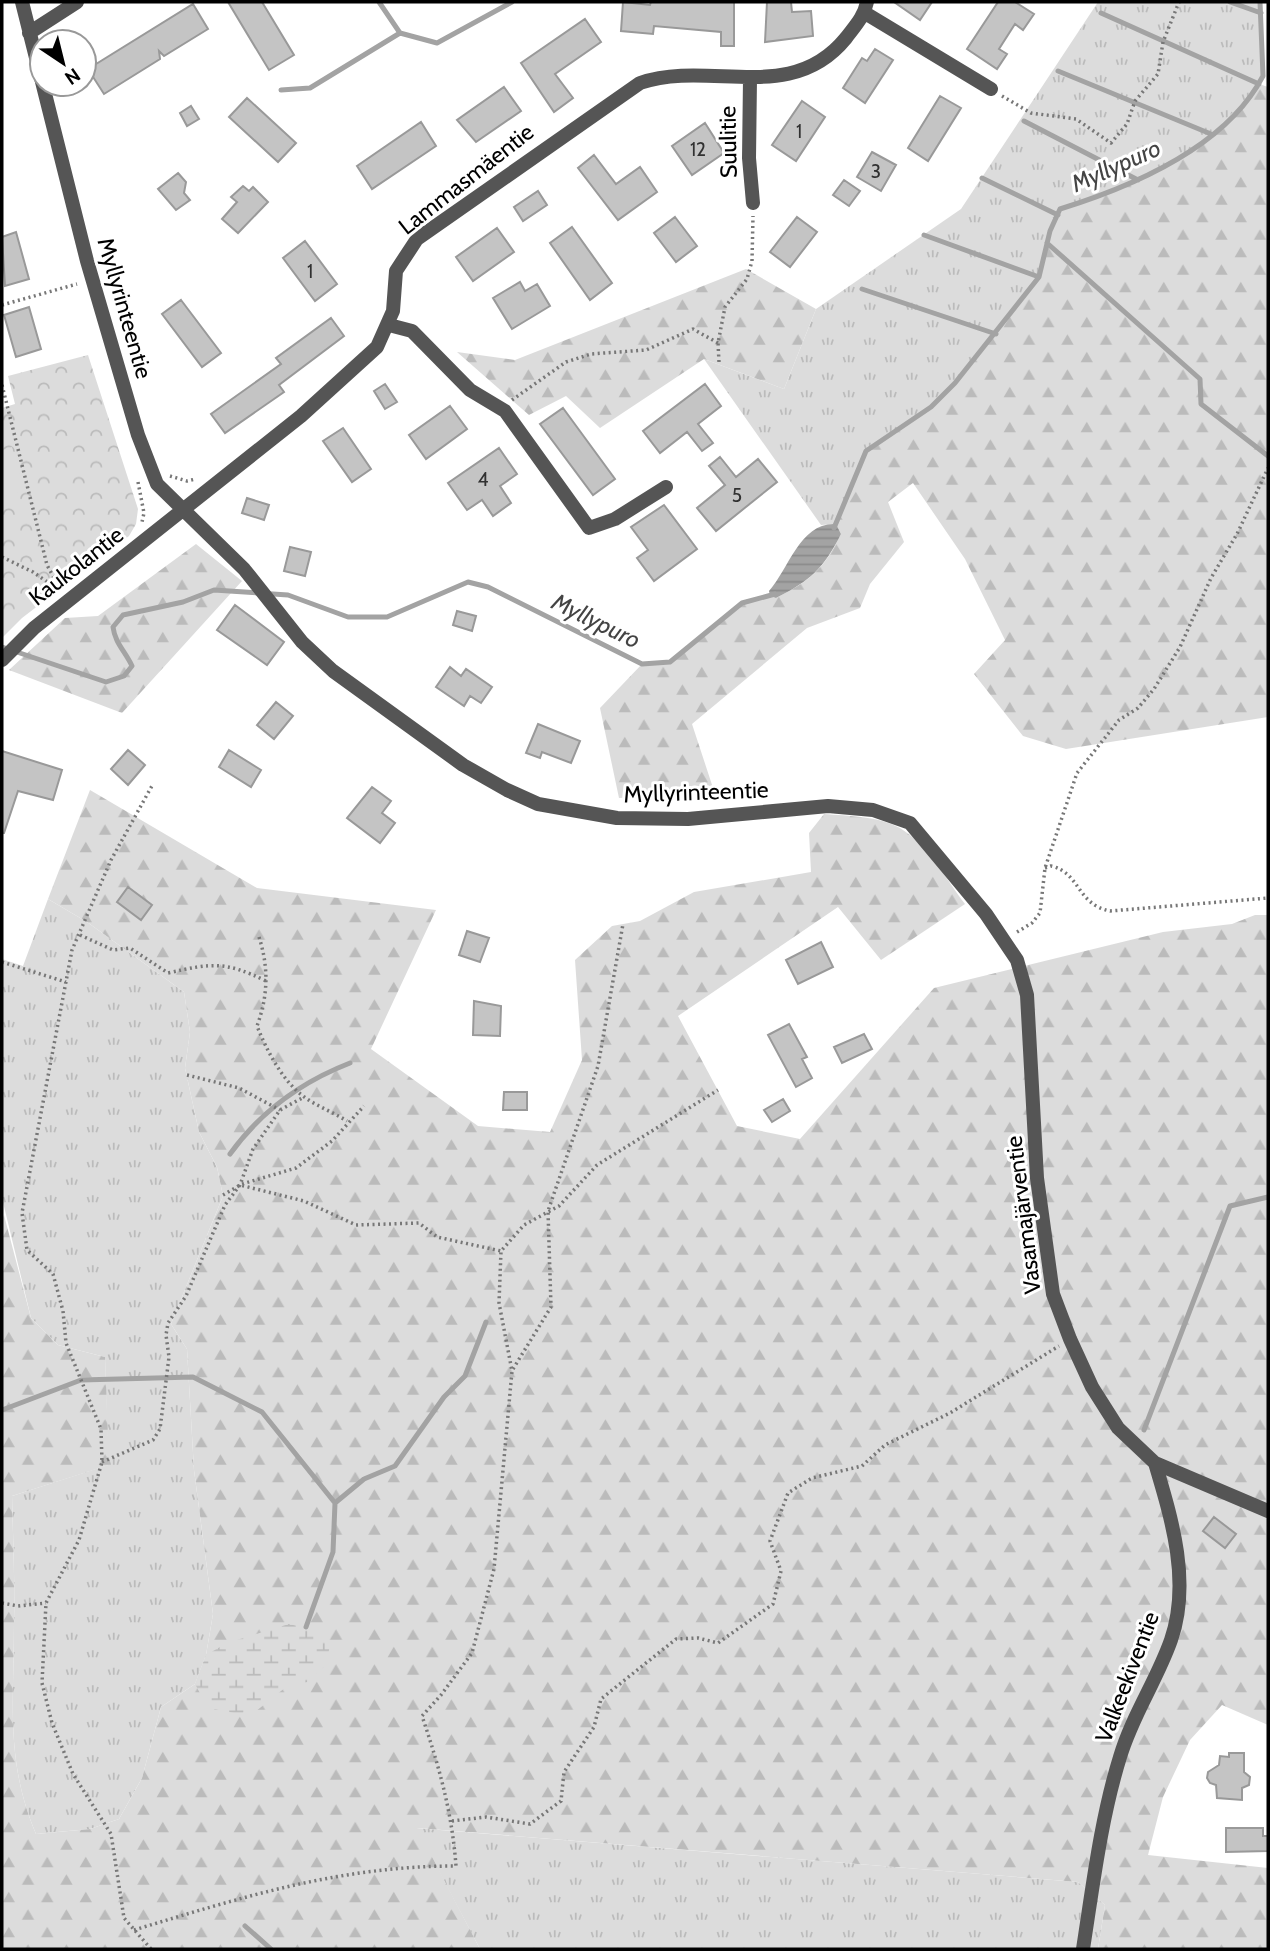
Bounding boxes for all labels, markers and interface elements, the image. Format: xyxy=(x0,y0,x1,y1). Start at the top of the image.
north arrow xyxy=(28,28,98,98)
text: N xyxy=(60,63,85,90)
street label: Suulitie xyxy=(713,105,743,178)
street label: Lammasmäentie xyxy=(393,117,539,240)
house number: 1 xyxy=(796,120,802,143)
water label: Myllypuro xyxy=(1066,133,1165,198)
house number: 12 xyxy=(690,138,706,161)
house number: 3 xyxy=(871,160,881,183)
street label: Myllyrinteentie xyxy=(92,234,159,382)
house number: 1 xyxy=(307,260,313,283)
house number: 4 xyxy=(478,468,489,491)
house number: 5 xyxy=(732,484,742,507)
street label: Kaukolantie xyxy=(23,520,129,612)
water label: Myllypuro xyxy=(546,586,645,654)
street label: Myllyrinteentie xyxy=(623,775,769,809)
street label: Vasamajärventie xyxy=(999,1134,1047,1296)
street label: Valkeekiventie xyxy=(1089,1607,1165,1746)

